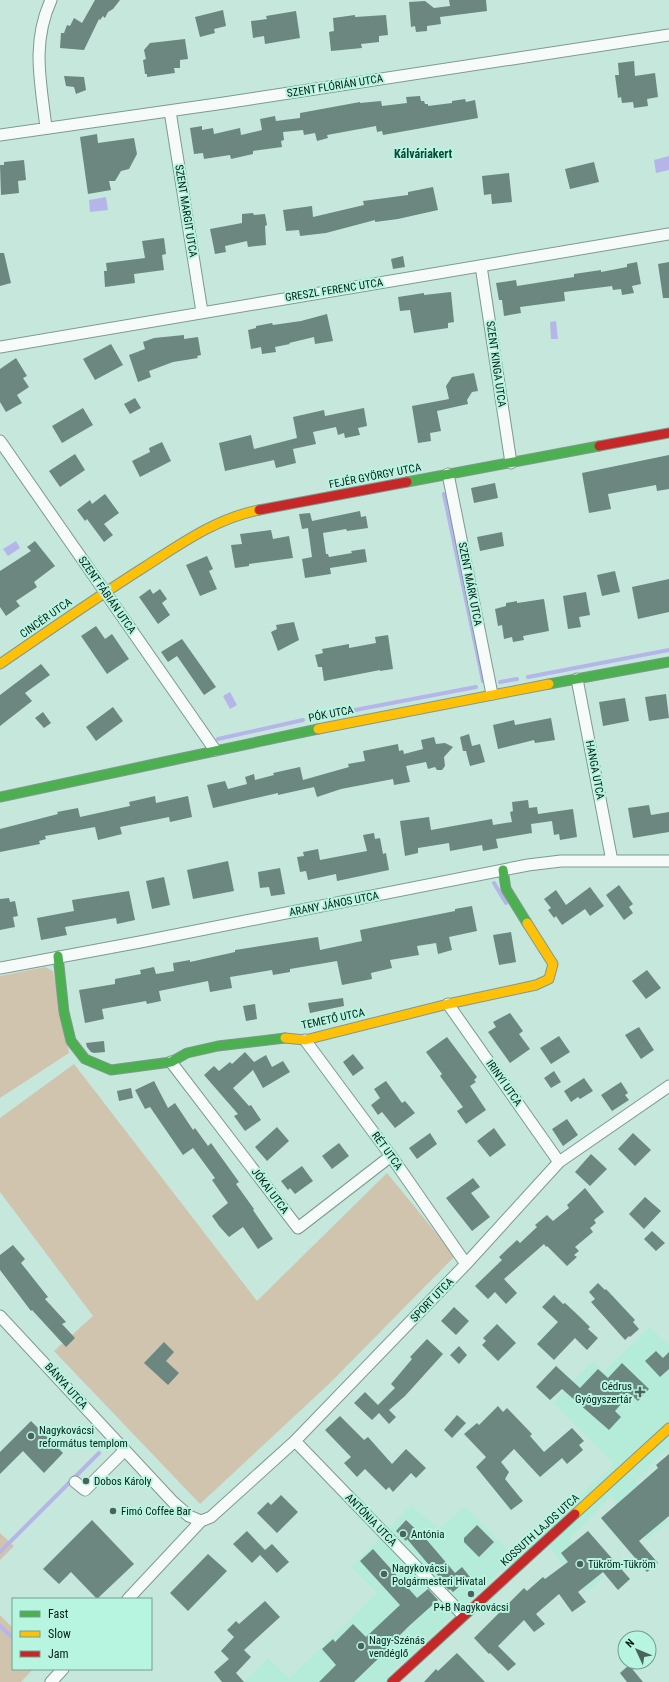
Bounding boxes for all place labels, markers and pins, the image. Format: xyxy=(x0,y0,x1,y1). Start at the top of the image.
place label: Cédrus Gyógyszertár xyxy=(575,1380,633,1406)
marker: Cédrus Gyógyszertár xyxy=(635,1387,645,1397)
place label: Nagykovácsi református templom xyxy=(39,1424,128,1450)
marker: Nagykovácsi református templom xyxy=(26,1431,36,1441)
place label: Dobos Károly xyxy=(94,1475,152,1488)
marker: Dobos Károly xyxy=(81,1476,91,1486)
place label: Fimó Coffee Bar xyxy=(121,1505,192,1518)
marker: Fimó Coffee Bar xyxy=(108,1506,118,1516)
place label: Antónia xyxy=(411,1528,444,1541)
marker: Antónia xyxy=(398,1529,408,1539)
place label: Tükröm-Tükröm xyxy=(588,1558,656,1571)
marker: Tükröm-Tükröm xyxy=(575,1559,585,1569)
place label: Nagykovácsi Polgármesteri Hivatal xyxy=(392,1562,486,1588)
marker: Nagykovácsi Polgármesteri Hivatal xyxy=(379,1569,389,1579)
marker: P+B Nagykovácsi xyxy=(466,1589,476,1599)
place label: P+B Nagykovácsi xyxy=(433,1601,509,1614)
place label: Nagy-Szénás vendéglő xyxy=(369,1634,425,1660)
marker: Nagy-Szénás vendéglő xyxy=(356,1641,366,1651)

